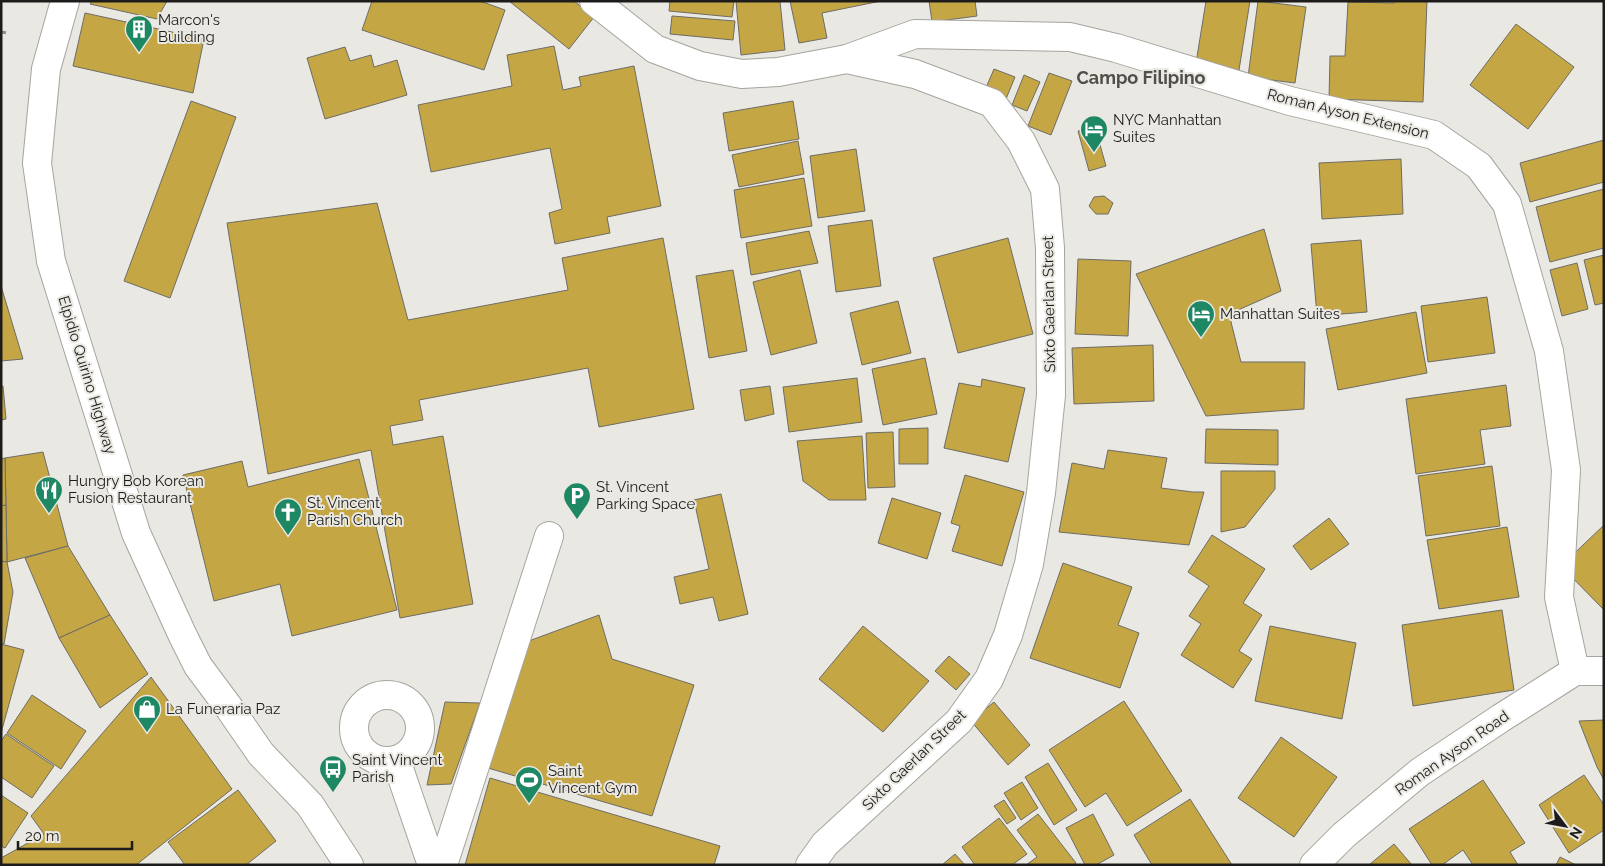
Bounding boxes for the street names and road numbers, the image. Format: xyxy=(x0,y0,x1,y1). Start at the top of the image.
street label: Roman Ayson Extension xyxy=(1265,85,1431,143)
street label: Sixto Gaerlan Street xyxy=(1039,235,1059,373)
street label: Elpidio Quirino Highway xyxy=(54,294,120,456)
street label: Sixto Gaerlan Street xyxy=(858,706,970,814)
street label: Roman Ayson Road xyxy=(1392,707,1512,799)

